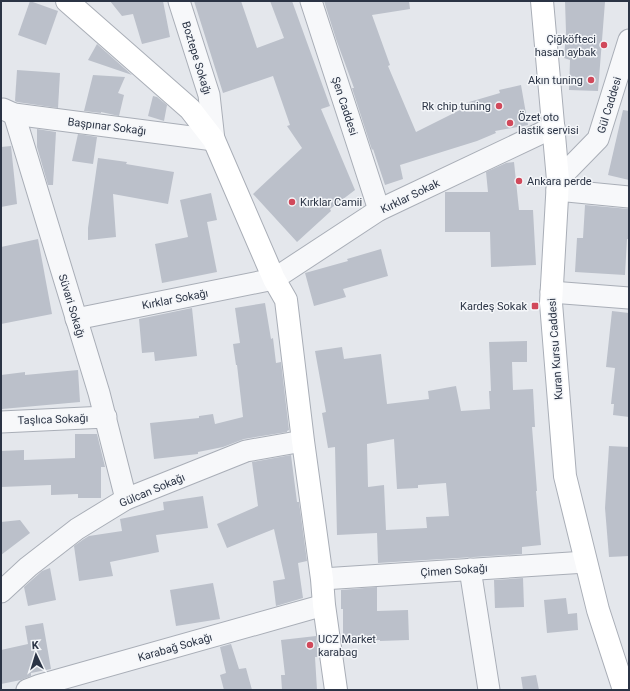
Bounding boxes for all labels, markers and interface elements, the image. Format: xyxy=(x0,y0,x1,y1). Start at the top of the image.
street label: Boztepe Sokağı xyxy=(179,20,214,96)
place label: Çiğköfteci hasan aybak xyxy=(535,33,596,59)
marker: Çiğköfteci hasan aybak xyxy=(599,40,609,50)
place label: Akın tuning xyxy=(528,74,583,87)
street label: Şen Caddesi xyxy=(329,75,360,137)
marker: Akın tuning xyxy=(586,75,596,85)
street label: Gül Caddesi xyxy=(595,75,624,135)
place label: Rk chip tuning xyxy=(422,100,491,113)
marker: Rk chip tuning xyxy=(494,101,504,111)
place label: Özet oto lastik servisi xyxy=(518,111,579,137)
street label: Başpınar Sokağı xyxy=(67,115,147,138)
marker: Özet oto lastik servisi xyxy=(505,118,515,128)
place label: Ankara perde xyxy=(527,175,592,188)
street label: Kırklar Sokak xyxy=(379,176,442,216)
marker: Ankara perde xyxy=(514,176,524,186)
place label: Kırklar Camii xyxy=(300,196,362,209)
marker: Kırklar Camii xyxy=(287,197,297,207)
street label: Süvari Sokağı xyxy=(56,273,87,340)
street label: Kırklar Sokağı xyxy=(141,287,209,312)
street label: Kuran Kursu Caddesi xyxy=(545,298,566,400)
place label: Kardeş Sokak xyxy=(460,300,527,313)
marker: Kardeş Sokak xyxy=(530,301,540,311)
street label: Taşlıca Sokağı xyxy=(17,412,89,427)
street label: Gülcan Sokağı xyxy=(117,471,187,510)
street label: Çimen Sokağı xyxy=(420,562,488,579)
street label: Karabağ Sokağı xyxy=(136,631,214,664)
place label: UCZ Market karabag xyxy=(318,633,376,659)
north arrow xyxy=(16,635,56,675)
text: K xyxy=(31,639,40,652)
marker: UCZ Market karabag xyxy=(305,640,315,650)

